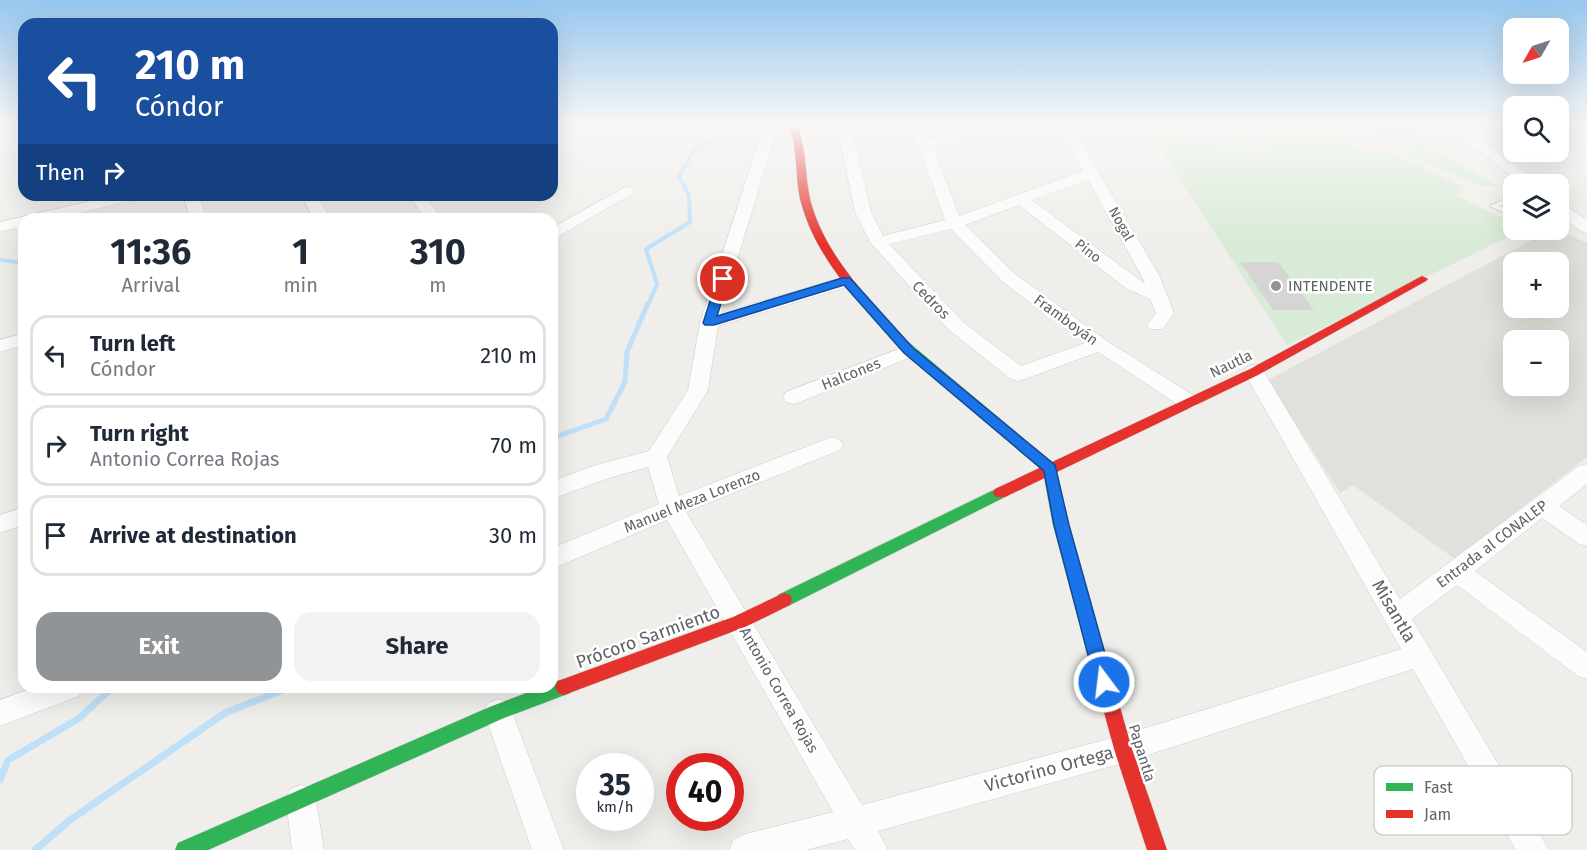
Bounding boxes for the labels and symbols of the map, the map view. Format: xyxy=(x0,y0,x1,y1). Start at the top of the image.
north arrow xyxy=(1503,18,1569,84)
street label: Nogal xyxy=(1105,204,1137,244)
street label: Pino xyxy=(1072,236,1104,266)
pin xyxy=(697,253,748,304)
street label: Cedros xyxy=(908,277,954,323)
place label: INTENDENTE xyxy=(1288,277,1372,295)
marker: INTENDENTE xyxy=(1269,279,1283,293)
street label: Framboyán xyxy=(1030,291,1102,349)
street label: Nautla xyxy=(1207,346,1255,382)
street label: Halcones xyxy=(819,354,883,394)
street label: Manuel Meza Lorenzo xyxy=(621,465,763,537)
street label: Entrada al CONALEP xyxy=(1433,496,1551,592)
street label: Misantla xyxy=(1367,576,1421,646)
street label: Prócoro Sarmiento xyxy=(573,601,723,673)
street label: Antonio Correa Rojas xyxy=(736,624,822,756)
position arrow xyxy=(1072,650,1136,714)
street label: Papantla xyxy=(1125,722,1159,784)
street label: Victorino Ortega xyxy=(982,741,1116,797)
speed limit sign: 40 xyxy=(666,753,744,831)
legend xyxy=(1374,766,1572,835)
text: Fast xyxy=(1424,778,1453,797)
text: Jam xyxy=(1424,805,1451,824)

